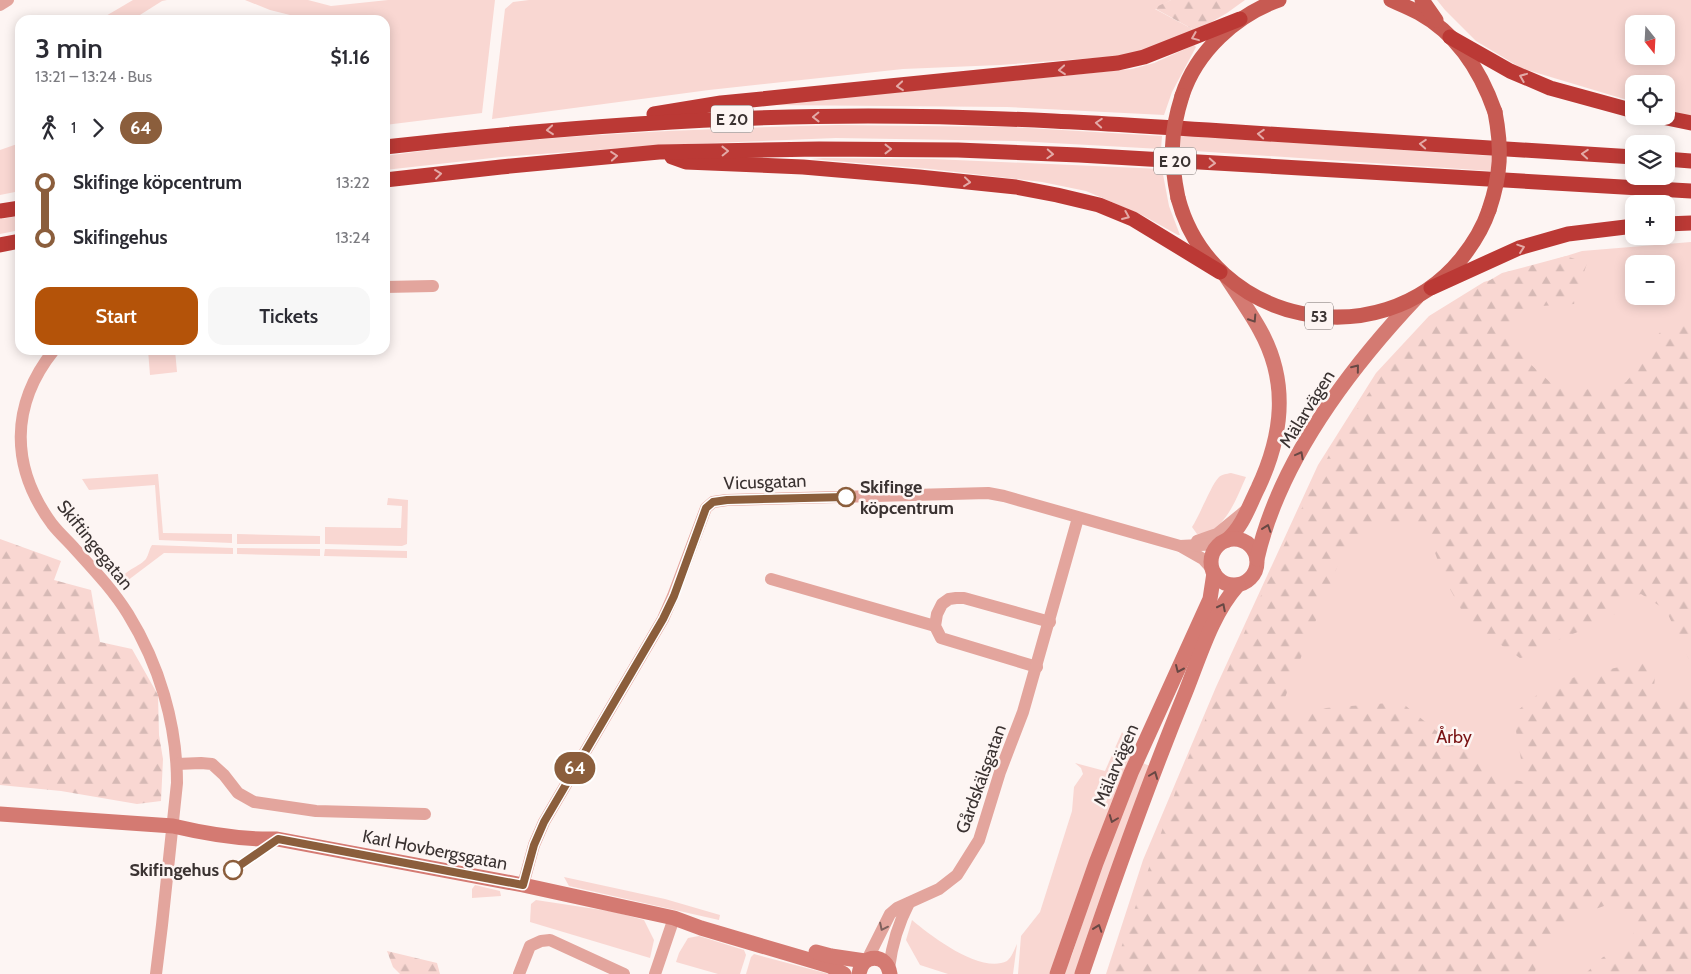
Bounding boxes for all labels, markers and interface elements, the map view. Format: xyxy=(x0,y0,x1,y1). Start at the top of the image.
north arrow xyxy=(1625,15,1675,65)
map controls xyxy=(1625,15,1675,305)
text: 3 min xyxy=(35,31,103,65)
one-way arrow xyxy=(1191,31,1200,41)
text: $1.16 xyxy=(330,46,370,69)
one-way arrow xyxy=(1057,64,1065,75)
text: 13:21 – 13:24 · Bus xyxy=(35,67,152,86)
one-way arrow xyxy=(1519,73,1528,83)
button: locate xyxy=(1625,75,1675,125)
one-way arrow xyxy=(896,80,904,91)
road number: E 20 xyxy=(711,106,753,132)
one-way arrow xyxy=(812,112,820,122)
icon: walk xyxy=(35,114,63,142)
icon: forward xyxy=(84,114,112,142)
text: 64 xyxy=(130,117,152,139)
text: 1 xyxy=(71,118,76,137)
one-way arrow xyxy=(1094,118,1102,129)
one-way arrow xyxy=(546,124,554,135)
one-way arrow xyxy=(1256,128,1264,139)
button: layers xyxy=(1625,135,1675,185)
one-way arrow xyxy=(1419,138,1427,149)
one-way arrow xyxy=(884,144,892,155)
one-way arrow xyxy=(722,146,730,156)
one-way arrow xyxy=(1046,148,1054,159)
road number: E 20 xyxy=(1154,148,1196,175)
one-way arrow xyxy=(1581,148,1589,159)
one-way arrow xyxy=(611,151,619,162)
one-way arrow xyxy=(1209,157,1217,168)
one-way arrow xyxy=(434,169,442,180)
text: Skifinge köpcentrum xyxy=(73,171,242,194)
text: 13:22 xyxy=(336,173,370,192)
one-way arrow xyxy=(963,176,971,187)
button: + xyxy=(1625,195,1675,245)
one-way arrow xyxy=(1121,210,1130,221)
text: Skifingehus xyxy=(73,226,168,249)
text: 13:24 xyxy=(335,228,370,247)
one-way arrow xyxy=(1516,244,1524,254)
button: − xyxy=(1625,255,1675,305)
button: Start xyxy=(35,287,198,345)
button: Tickets xyxy=(208,287,370,345)
road number: 53 xyxy=(1305,302,1333,330)
one-way arrow xyxy=(1247,313,1256,322)
one-way arrow xyxy=(1351,365,1359,374)
street label: Mälarvägen xyxy=(1275,366,1339,452)
one-way arrow xyxy=(1294,451,1304,460)
street label: Vicusgatan xyxy=(723,470,807,494)
place label: Skifinge köpcentrum xyxy=(860,476,954,519)
marker: Skifinge köpcentrum xyxy=(836,487,856,507)
street label: Skiftingegatan xyxy=(52,496,138,594)
one-way arrow xyxy=(1261,524,1271,533)
one-way arrow xyxy=(1216,603,1226,612)
one-way arrow xyxy=(1174,664,1185,673)
street label: Mälarvägen xyxy=(1089,720,1143,810)
street label: Gårdskälsgatan xyxy=(951,722,1011,836)
park label: Årby xyxy=(1436,726,1472,748)
line badge: 64 xyxy=(552,752,598,784)
text: 64 xyxy=(564,757,586,779)
one-way arrow xyxy=(1148,772,1158,780)
one-way arrow xyxy=(1109,814,1120,823)
street label: Karl Hovbergsgatan xyxy=(361,825,509,875)
place label: Skifingehus xyxy=(129,859,219,881)
marker: Skifingehus xyxy=(223,860,243,880)
one-way arrow xyxy=(879,922,890,931)
one-way arrow xyxy=(1092,924,1102,933)

